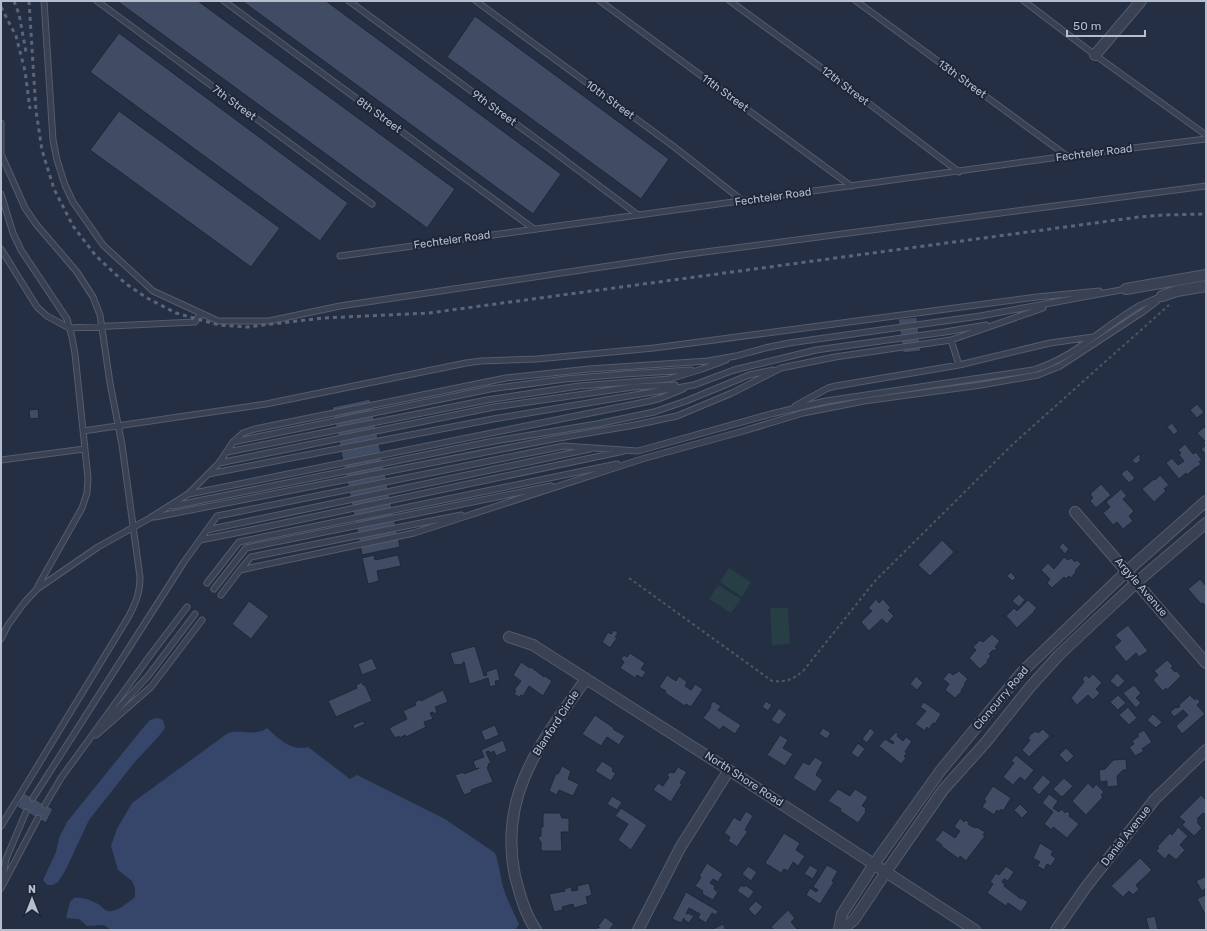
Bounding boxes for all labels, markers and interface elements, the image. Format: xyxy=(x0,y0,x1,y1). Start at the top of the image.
scale bar xyxy=(1067,12,1145,38)
text: 50 m xyxy=(1073,19,1101,33)
street label: 13th Street xyxy=(935,57,989,101)
street label: 12th Street xyxy=(818,64,872,109)
street label: 11th Street xyxy=(699,72,752,115)
street label: 10th Street xyxy=(583,78,638,122)
street label: 7th Street xyxy=(209,83,259,124)
street label: 9th Street xyxy=(469,87,519,129)
street label: 8th Street xyxy=(354,94,405,136)
street label: Fechteler Road xyxy=(1055,142,1133,164)
street label: Fechteler Road xyxy=(734,185,812,209)
street label: Fechteler Road xyxy=(413,228,491,252)
street label: Argyle Avenue xyxy=(1112,555,1170,619)
street label: Cloncurry Road xyxy=(971,664,1031,732)
street label: Blanford Circle xyxy=(530,688,582,758)
street label: North Shore Road xyxy=(702,749,786,809)
street label: Daniel Avenue xyxy=(1098,803,1154,869)
north arrow xyxy=(12,879,52,919)
text: N xyxy=(28,883,36,896)

